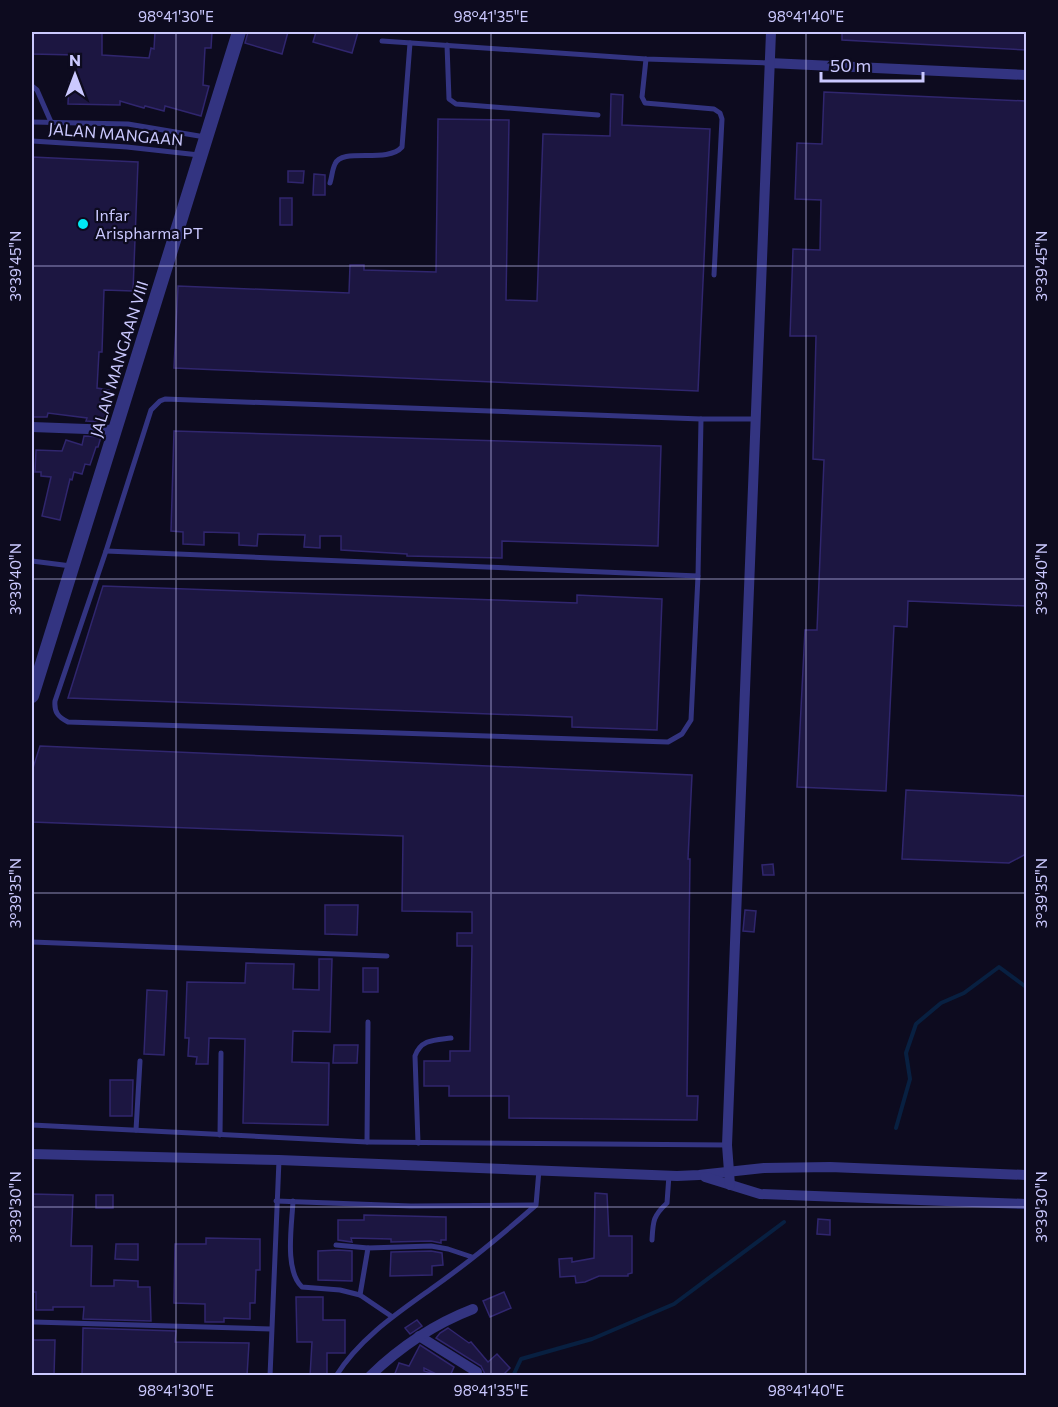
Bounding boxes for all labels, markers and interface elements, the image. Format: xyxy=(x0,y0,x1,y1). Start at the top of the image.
text: 98°41'30"E xyxy=(138,7,214,25)
text: 98°41'35"E xyxy=(454,7,529,25)
text: 98°41'40"E xyxy=(768,7,844,25)
north arrow xyxy=(45,45,105,105)
scale bar xyxy=(821,45,923,83)
text: N xyxy=(69,50,81,69)
text: 50 m xyxy=(830,54,871,76)
street label: JALAN MANGAAN xyxy=(48,118,184,149)
place label: Infar Arispharma PT xyxy=(95,205,203,242)
marker: Infar Arispharma PT xyxy=(76,217,90,231)
text: 3°39'45"N xyxy=(6,231,24,301)
text: 3°39'45"N xyxy=(1032,231,1050,301)
street label: JALAN MANGAAN VIII xyxy=(86,278,151,439)
text: 3°39'40"N xyxy=(6,543,24,615)
text: 3°39'40"N xyxy=(1032,543,1050,615)
text: 3°39'35"N xyxy=(6,858,24,928)
text: 3°39'35"N xyxy=(1032,858,1050,928)
text: 3°39'30"N xyxy=(6,1171,24,1243)
text: 3°39'30"N xyxy=(1032,1171,1050,1243)
text: 98°41'30"E xyxy=(138,1381,214,1399)
text: 98°41'35"E xyxy=(454,1381,529,1399)
text: 98°41'40"E xyxy=(768,1381,844,1399)

